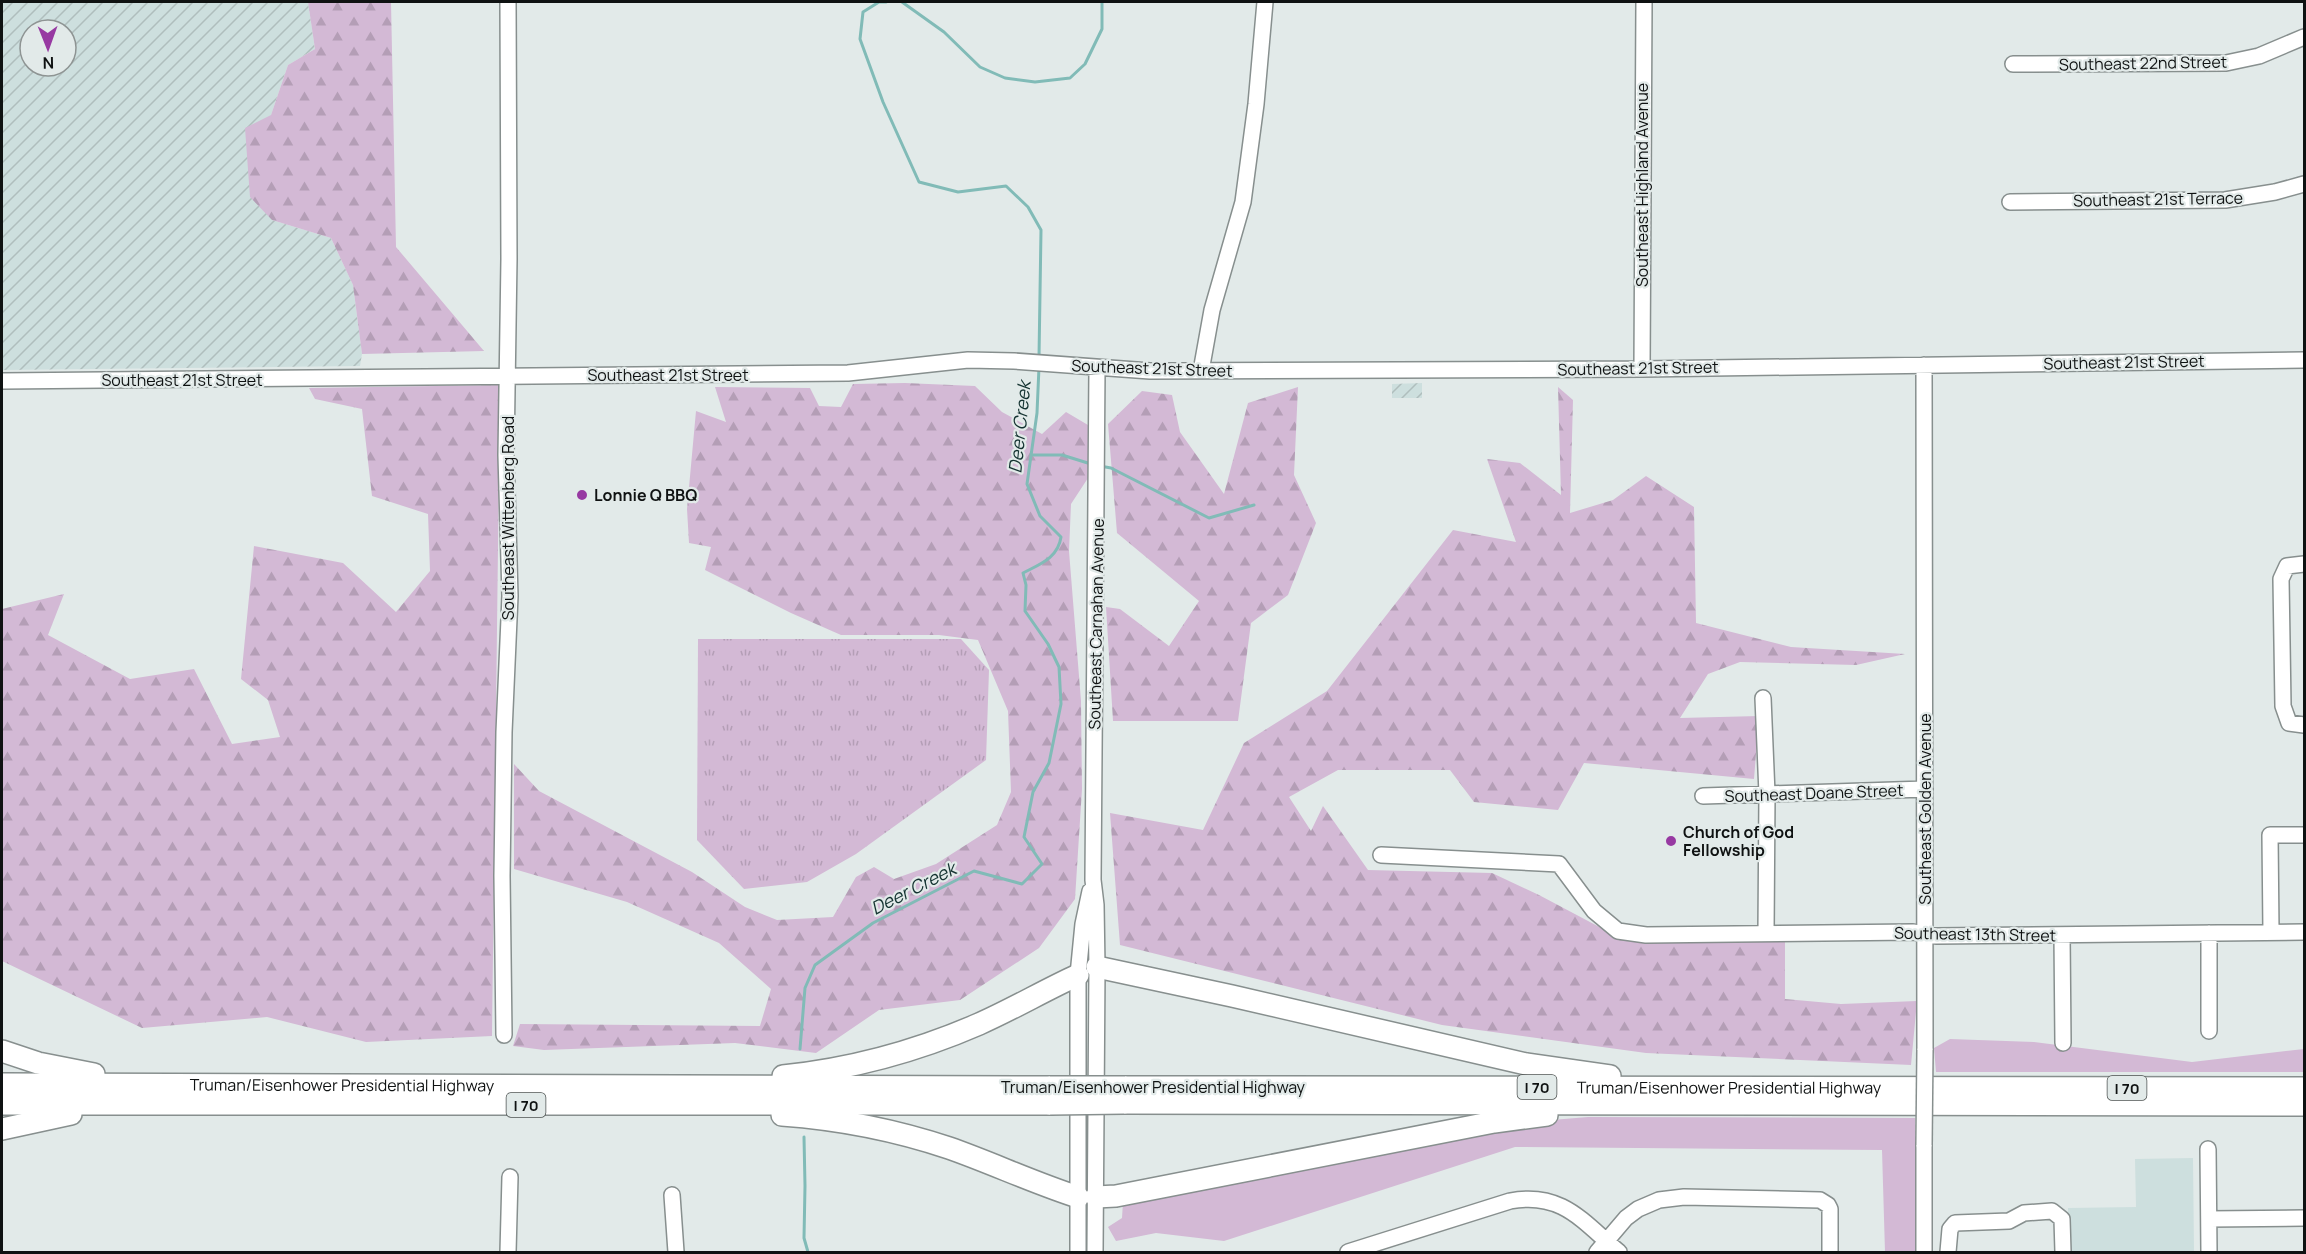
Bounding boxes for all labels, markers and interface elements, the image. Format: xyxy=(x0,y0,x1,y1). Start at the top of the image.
north arrow xyxy=(18,18,78,78)
street label: Southeast 22nd Street xyxy=(2059,51,2227,75)
text: N xyxy=(42,52,54,74)
street label: Southeast Highland Avenue xyxy=(1631,83,1653,287)
street label: Southeast 21st Terrace xyxy=(2073,187,2243,211)
street label: Southeast 21st Street xyxy=(2043,350,2205,374)
street label: Southeast 21st Street xyxy=(1071,354,1233,382)
street label: Southeast 21st Street xyxy=(1557,356,1719,380)
street label: Southeast 21st Street xyxy=(587,364,749,386)
street label: Southeast 21st Street xyxy=(101,369,263,391)
water label: Deer Creek xyxy=(1002,377,1036,474)
street label: Southeast Wittenberg Road xyxy=(497,416,519,620)
place label: Lonnie Q BBQ xyxy=(594,484,697,506)
marker: Lonnie Q BBQ xyxy=(575,488,589,502)
street label: Southeast Carnahan Avenue xyxy=(1083,518,1109,730)
street label: Southeast Golden Avenue xyxy=(1914,713,1936,905)
street label: Southeast Doane Street xyxy=(1724,779,1904,807)
place label: Church of God Fellowship xyxy=(1683,821,1794,861)
marker: Church of God Fellowship xyxy=(1664,834,1678,848)
water label: Deer Creek xyxy=(866,855,962,920)
street label: Southeast 13th Street xyxy=(1894,922,2056,946)
street label: Truman/Eisenhower Presidential Highway xyxy=(190,1074,495,1096)
road number: I 70 xyxy=(1518,1075,1556,1099)
street label: Truman/Eisenhower Presidential Highway xyxy=(1001,1076,1306,1098)
street label: Truman/Eisenhower Presidential Highway xyxy=(1577,1076,1882,1099)
road number: I 70 xyxy=(2108,1076,2146,1100)
road number: I 70 xyxy=(506,1093,546,1117)

